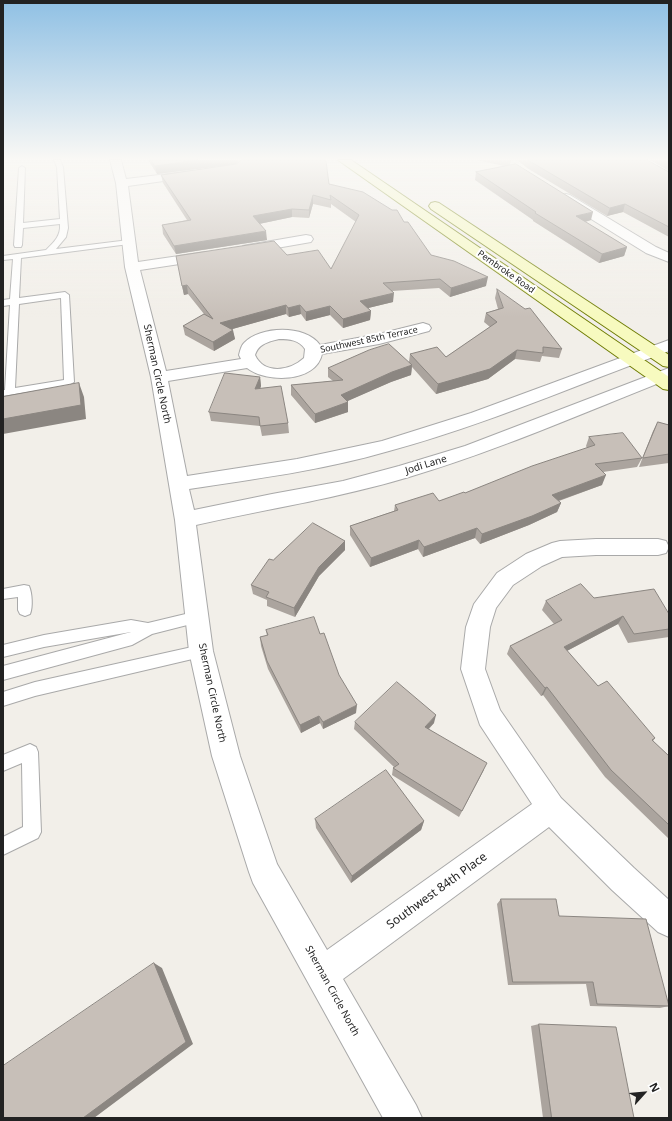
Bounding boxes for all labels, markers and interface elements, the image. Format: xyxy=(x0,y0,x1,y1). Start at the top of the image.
street label: Pembroke Road xyxy=(475,248,537,296)
street label: Sherman Circle North xyxy=(141,323,173,425)
street label: Southwest 85th Terrace xyxy=(319,324,419,356)
street label: Jodi Lane xyxy=(404,453,448,477)
street label: Sherman Circle North xyxy=(196,642,228,744)
street label: Southwest 84th Place xyxy=(384,850,490,932)
street label: Sherman Circle North xyxy=(302,944,362,1038)
north arrow xyxy=(624,1073,664,1113)
text: N xyxy=(646,1080,664,1095)

